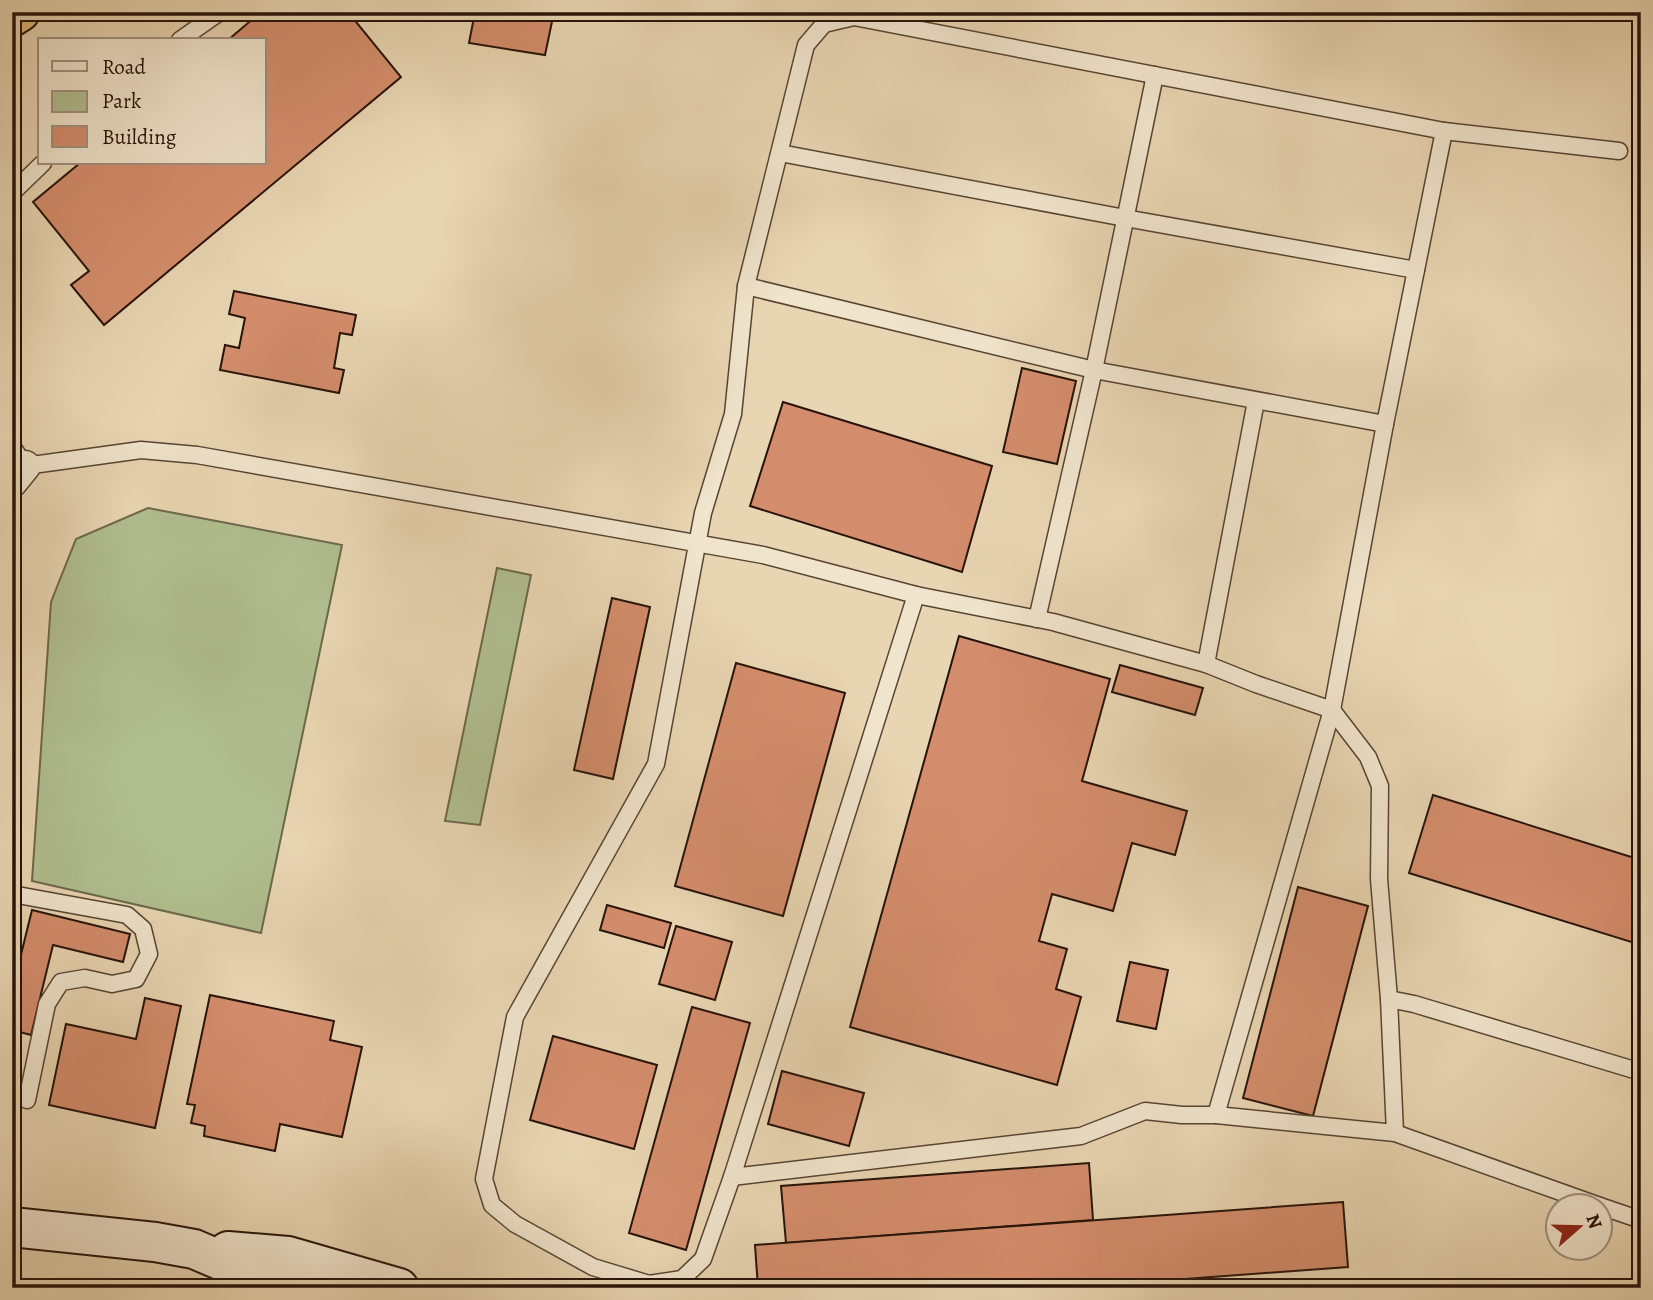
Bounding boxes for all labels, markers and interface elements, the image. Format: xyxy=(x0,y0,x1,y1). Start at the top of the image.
legend xyxy=(38,38,266,164)
text: Road xyxy=(102,53,146,81)
text: Park xyxy=(102,87,142,115)
text: Building xyxy=(102,123,177,151)
north arrow xyxy=(1544,1192,1614,1262)
text: N xyxy=(1579,1211,1609,1233)

